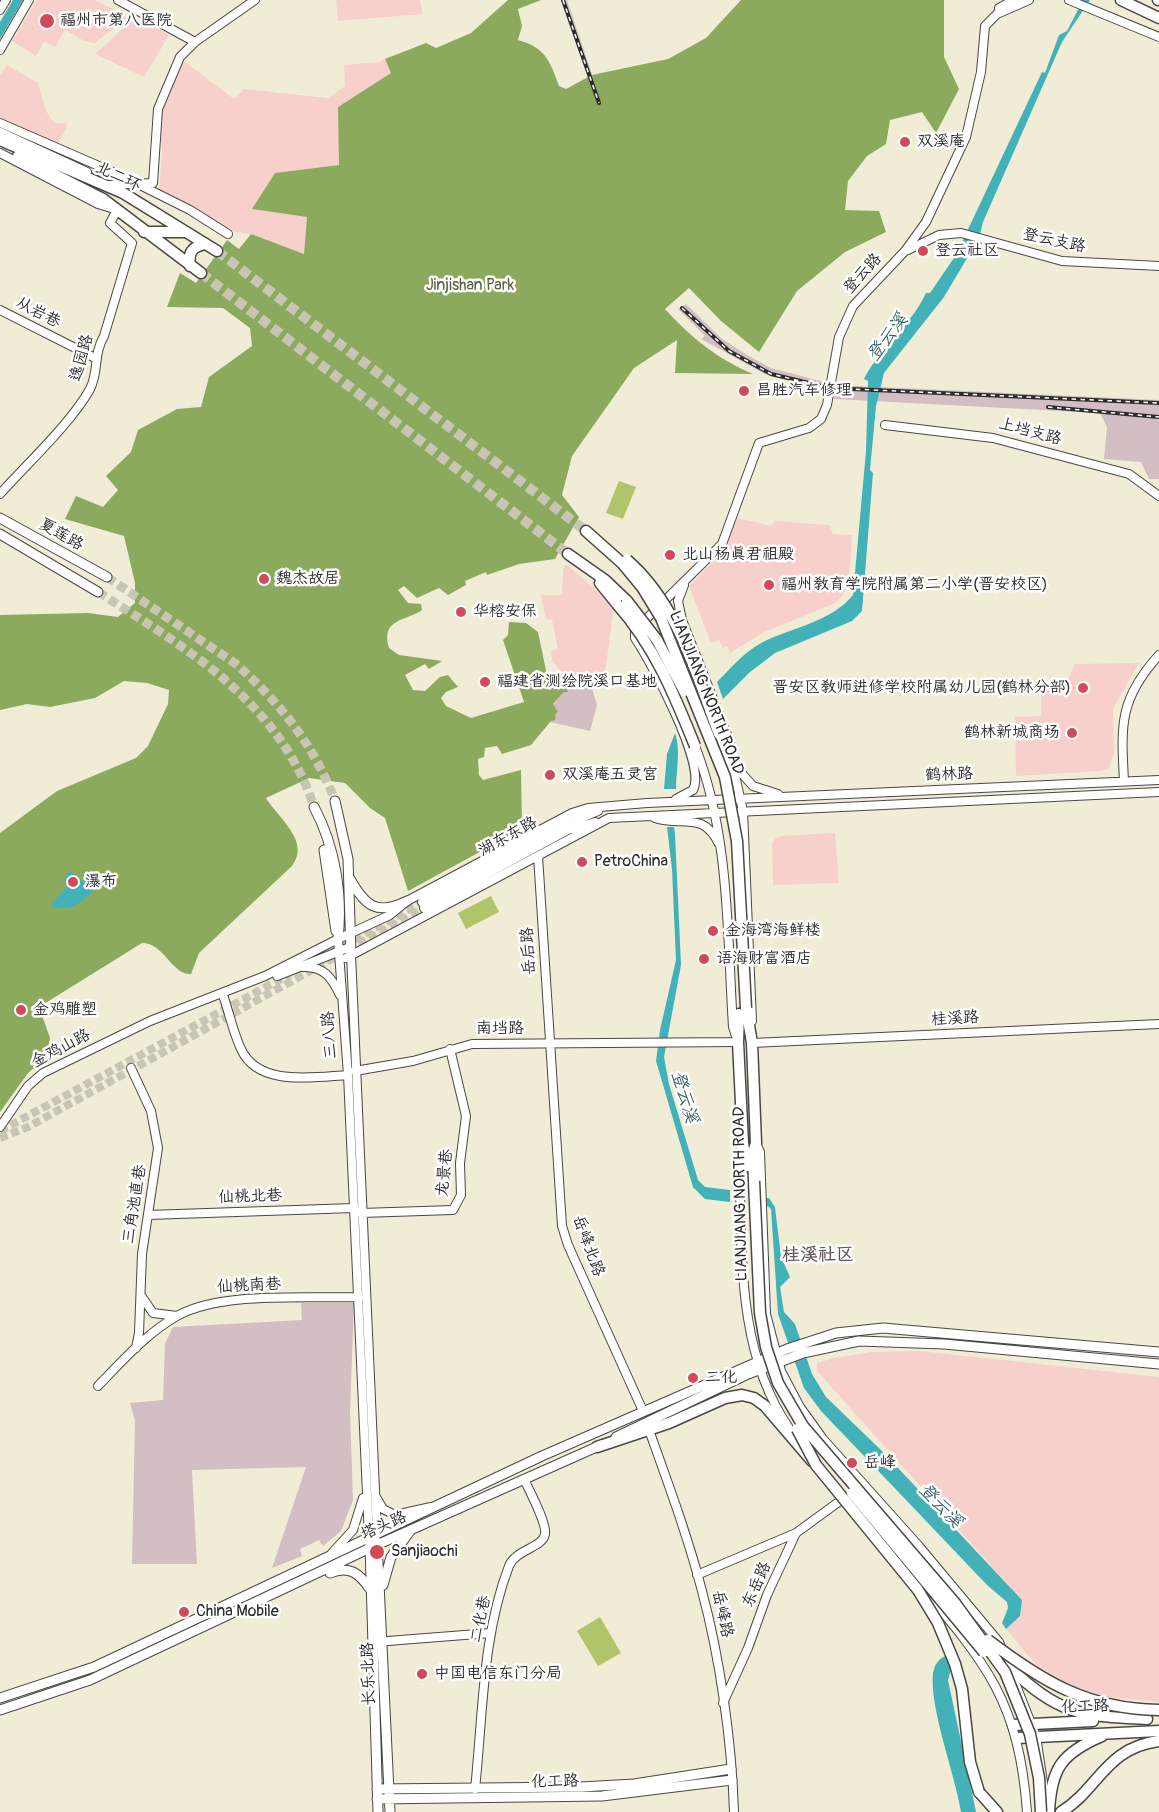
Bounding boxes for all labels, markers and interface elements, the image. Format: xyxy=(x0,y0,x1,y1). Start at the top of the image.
place label: 福州市第八医院 xyxy=(60,11,172,31)
marker: 福州市第八医院 xyxy=(38,12,56,30)
place label: 双溪庵 xyxy=(917,132,965,152)
marker: 双溪庵 xyxy=(898,135,912,149)
street label: 北二环 xyxy=(92,158,144,196)
street label: 登云支路 xyxy=(1021,225,1087,257)
place label: 登云社区 xyxy=(935,241,999,261)
marker: 登云社区 xyxy=(916,244,930,258)
street label: 登云路 xyxy=(840,250,886,298)
park label: Jinjishan Park xyxy=(426,276,514,296)
street label: 从岩巷 xyxy=(12,294,64,332)
water label: 登云溪 xyxy=(863,310,913,366)
street label: 逸园路 xyxy=(66,332,98,384)
place label: 昌胜汽车修理 xyxy=(756,381,852,401)
marker: 昌胜汽车修理 xyxy=(737,384,751,398)
street label: 上垱支路 xyxy=(997,414,1063,450)
street label: 夏莲路 xyxy=(35,515,87,555)
place label: 北山杨真君祖殿 xyxy=(682,545,794,565)
marker: 北山杨真君祖殿 xyxy=(663,548,677,562)
place label: 魏杰故居 xyxy=(276,569,340,589)
marker: 魏杰故居 xyxy=(257,572,271,586)
place label: 福州教育学院附属第二小学(晋安校区) xyxy=(781,575,1048,595)
marker: 福州教育学院附属第二小学(晋安校区) xyxy=(762,578,776,592)
place label: 华榕安保 xyxy=(473,602,537,622)
marker: 华榕安保 xyxy=(454,605,468,619)
street label: LIANJIANG NORTH ROAD xyxy=(664,608,748,778)
place label: 福建省测绘院溪口基地 xyxy=(497,672,657,692)
marker: 福建省测绘院溪口基地 xyxy=(478,675,492,689)
place label: 晋安区教师进修学校附属幼儿园(鹤林分部) xyxy=(772,678,1071,698)
marker: 晋安区教师进修学校附属幼儿园(鹤林分部) xyxy=(1076,681,1090,695)
place label: 鹤林新城商场 xyxy=(964,723,1060,743)
marker: 鹤林新城商场 xyxy=(1065,726,1079,740)
place label: 双溪庵五灵宫 xyxy=(562,765,658,785)
street label: 鹤林路 xyxy=(925,765,973,785)
marker: 双溪庵五灵宫 xyxy=(543,768,557,782)
street label: 湖东东路 xyxy=(475,813,541,861)
place label: PetroChina xyxy=(594,852,668,872)
marker: PetroChina xyxy=(575,855,589,869)
place label: 瀑布 xyxy=(85,872,117,892)
marker: 瀑布 xyxy=(66,875,80,889)
place label: 金海湾海鲜楼 xyxy=(725,921,821,941)
marker: 金海湾海鲜楼 xyxy=(706,924,720,938)
street label: 岳后路 xyxy=(518,927,540,975)
place label: 语海财富酒店 xyxy=(716,949,812,969)
marker: 语海财富酒店 xyxy=(697,952,711,966)
place label: 金鸡雕塑 xyxy=(33,1000,97,1020)
marker: 金鸡雕塑 xyxy=(14,1003,28,1017)
street label: 桂溪路 xyxy=(931,1008,979,1030)
street label: 三八路 xyxy=(319,1010,341,1060)
street label: 南垱路 xyxy=(476,1019,524,1039)
street label: 金鸡山路 xyxy=(28,1026,94,1072)
water label: 登云溪 xyxy=(666,1068,702,1126)
street label: LIANJIANG NORTH ROAD xyxy=(730,1106,752,1282)
street label: 龙景巷 xyxy=(433,1148,457,1198)
street label: 三角池直巷 xyxy=(119,1163,151,1245)
street label: 仙桃北巷 xyxy=(218,1186,282,1208)
street label: 岳峰北路 xyxy=(568,1213,608,1279)
district label: 桂溪社区 xyxy=(782,1244,854,1266)
street label: 仙桃南巷 xyxy=(217,1275,281,1297)
place label: 二化 xyxy=(705,1368,737,1388)
marker: 二化 xyxy=(686,1371,700,1385)
place label: 岳峰 xyxy=(864,1453,896,1473)
marker: 岳峰 xyxy=(845,1456,859,1470)
water label: 登云溪 xyxy=(913,1479,967,1533)
street label: 塔头路 xyxy=(358,1507,410,1545)
place label: Sanjiaochi xyxy=(391,1542,458,1562)
marker: Sanjiaochi xyxy=(368,1543,386,1561)
street label: 东岳路 xyxy=(738,1559,776,1611)
street label: 岳峰路 xyxy=(708,1589,736,1639)
street label: 二化巷 xyxy=(467,1594,495,1644)
place label: China Mobile xyxy=(196,1602,279,1622)
marker: China Mobile xyxy=(177,1605,191,1619)
street label: 长乐北路 xyxy=(358,1642,380,1706)
place label: 中国电信东门分局 xyxy=(434,1664,562,1684)
marker: 中国电信东门分局 xyxy=(415,1667,429,1681)
street label: 化工路 xyxy=(1061,1697,1109,1717)
street label: 化工路 xyxy=(531,1772,579,1792)

